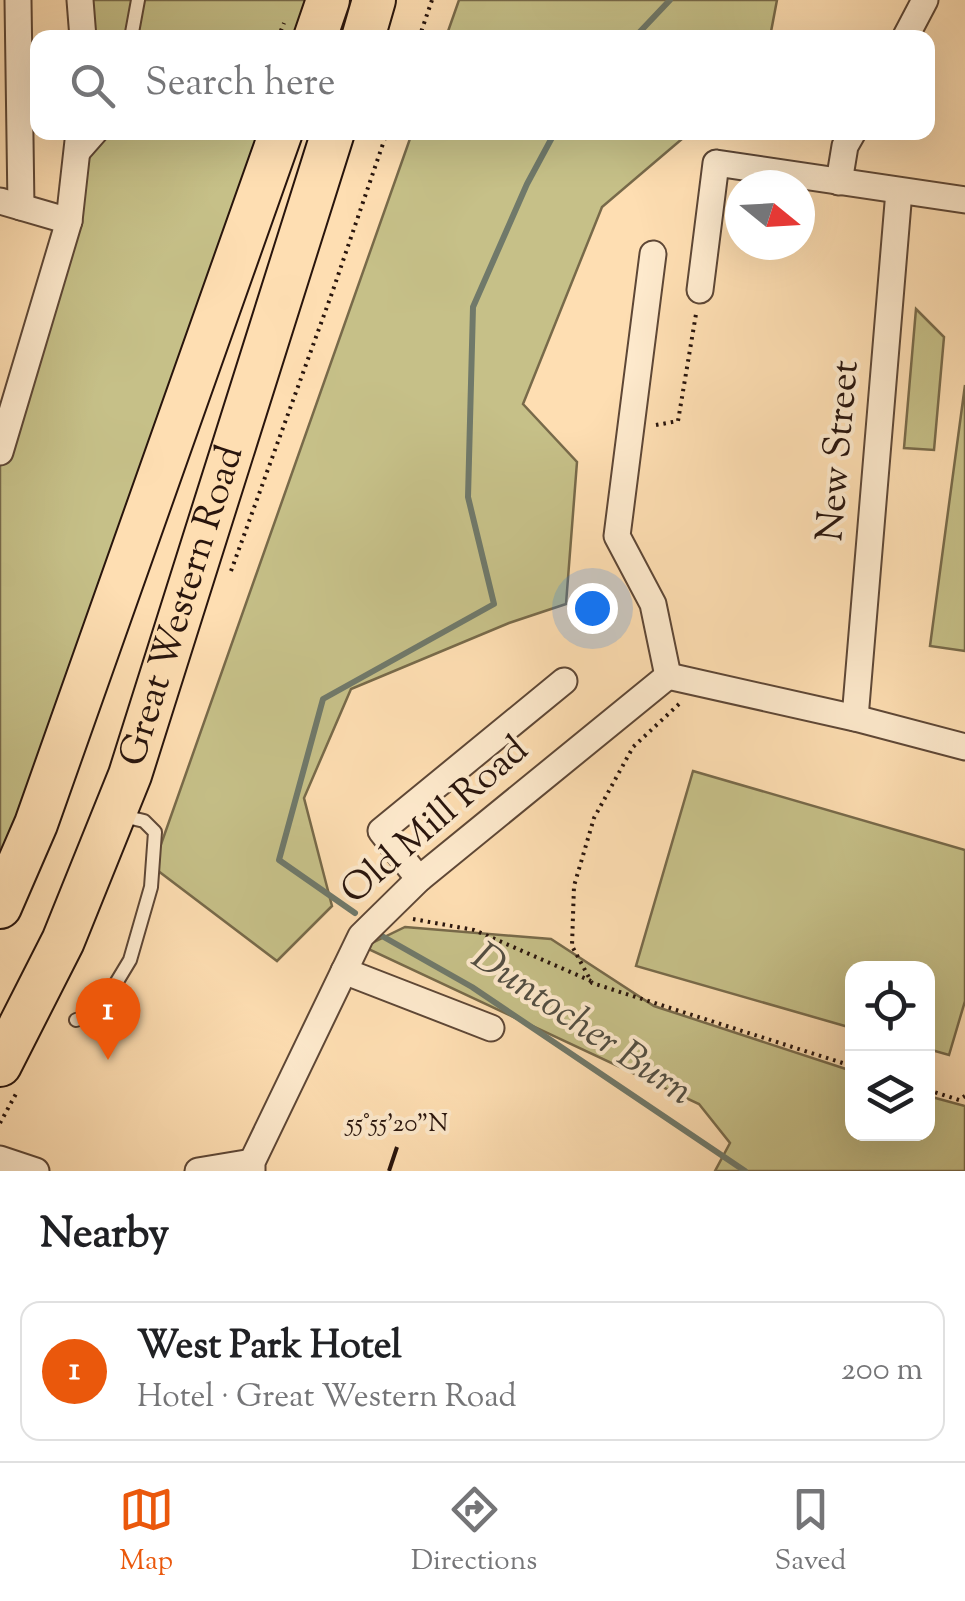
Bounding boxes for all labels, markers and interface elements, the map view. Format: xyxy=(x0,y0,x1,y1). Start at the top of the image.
search box xyxy=(30,30,935,140)
icon: search xyxy=(65,58,120,113)
text: Search here xyxy=(145,58,336,112)
north arrow xyxy=(725,170,815,260)
street label: New Street xyxy=(805,358,875,544)
street label: Great Western Road xyxy=(107,439,259,773)
your location xyxy=(567,583,618,634)
street label: Old Mill Road xyxy=(330,725,542,919)
water label: Duntocher Burn xyxy=(459,931,703,1121)
map controls xyxy=(845,961,935,1141)
button: locate xyxy=(845,961,935,1051)
pin: 1 xyxy=(76,978,140,1060)
button: layers xyxy=(845,1051,935,1141)
text: 55°55'20"N xyxy=(344,1107,448,1143)
text: Nearby xyxy=(40,1206,169,1266)
text: West Park Hotel xyxy=(137,1321,402,1375)
text: 1 xyxy=(69,1348,80,1394)
text: 200 m xyxy=(841,1348,923,1394)
text: Hotel · Great Western Road xyxy=(137,1375,517,1421)
tab: Map xyxy=(119,1482,174,1582)
tab: Directions xyxy=(411,1482,537,1582)
tab: Saved xyxy=(774,1482,846,1582)

